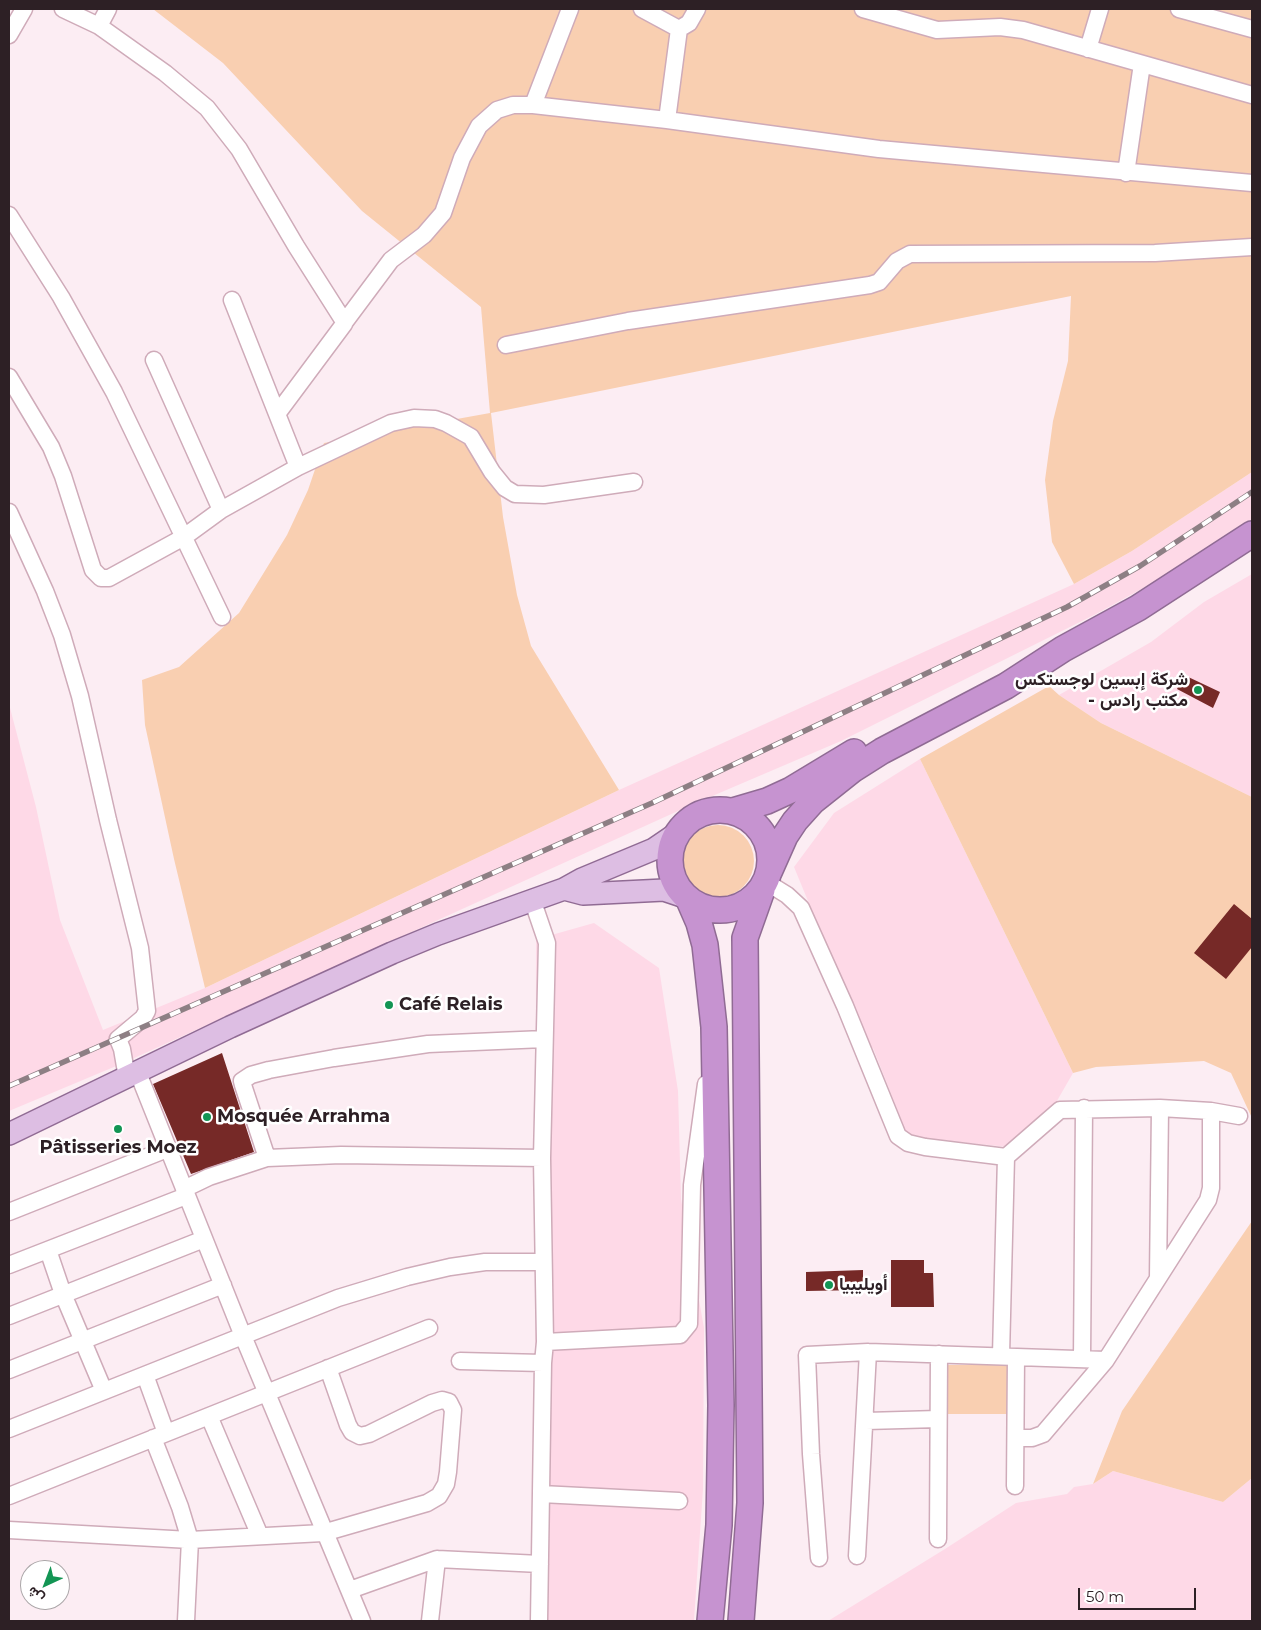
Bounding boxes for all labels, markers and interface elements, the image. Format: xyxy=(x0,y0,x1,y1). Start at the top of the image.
place label: شركة إبسين لوجستكس - مكتب رادس xyxy=(1015,669,1188,712)
marker: شركة إبسين لوجستكس - مكتب رادس xyxy=(1192,684,1204,696)
place label: Café Relais xyxy=(399,994,502,1016)
marker: Café Relais xyxy=(383,999,395,1011)
place label: Mosquée Arrahma xyxy=(217,1106,390,1128)
marker: Mosquée Arrahma xyxy=(201,1111,213,1123)
marker: Pâtisseries Moez xyxy=(112,1123,124,1135)
place label: Pâtisseries Moez xyxy=(40,1137,196,1159)
place label: أويليبيا xyxy=(839,1274,888,1296)
marker: أويليبيا xyxy=(823,1279,835,1291)
north arrow xyxy=(20,1560,70,1610)
scale bar xyxy=(1081,1578,1198,1610)
text: ش xyxy=(23,1583,48,1608)
text: 50 m xyxy=(1086,1587,1124,1606)

